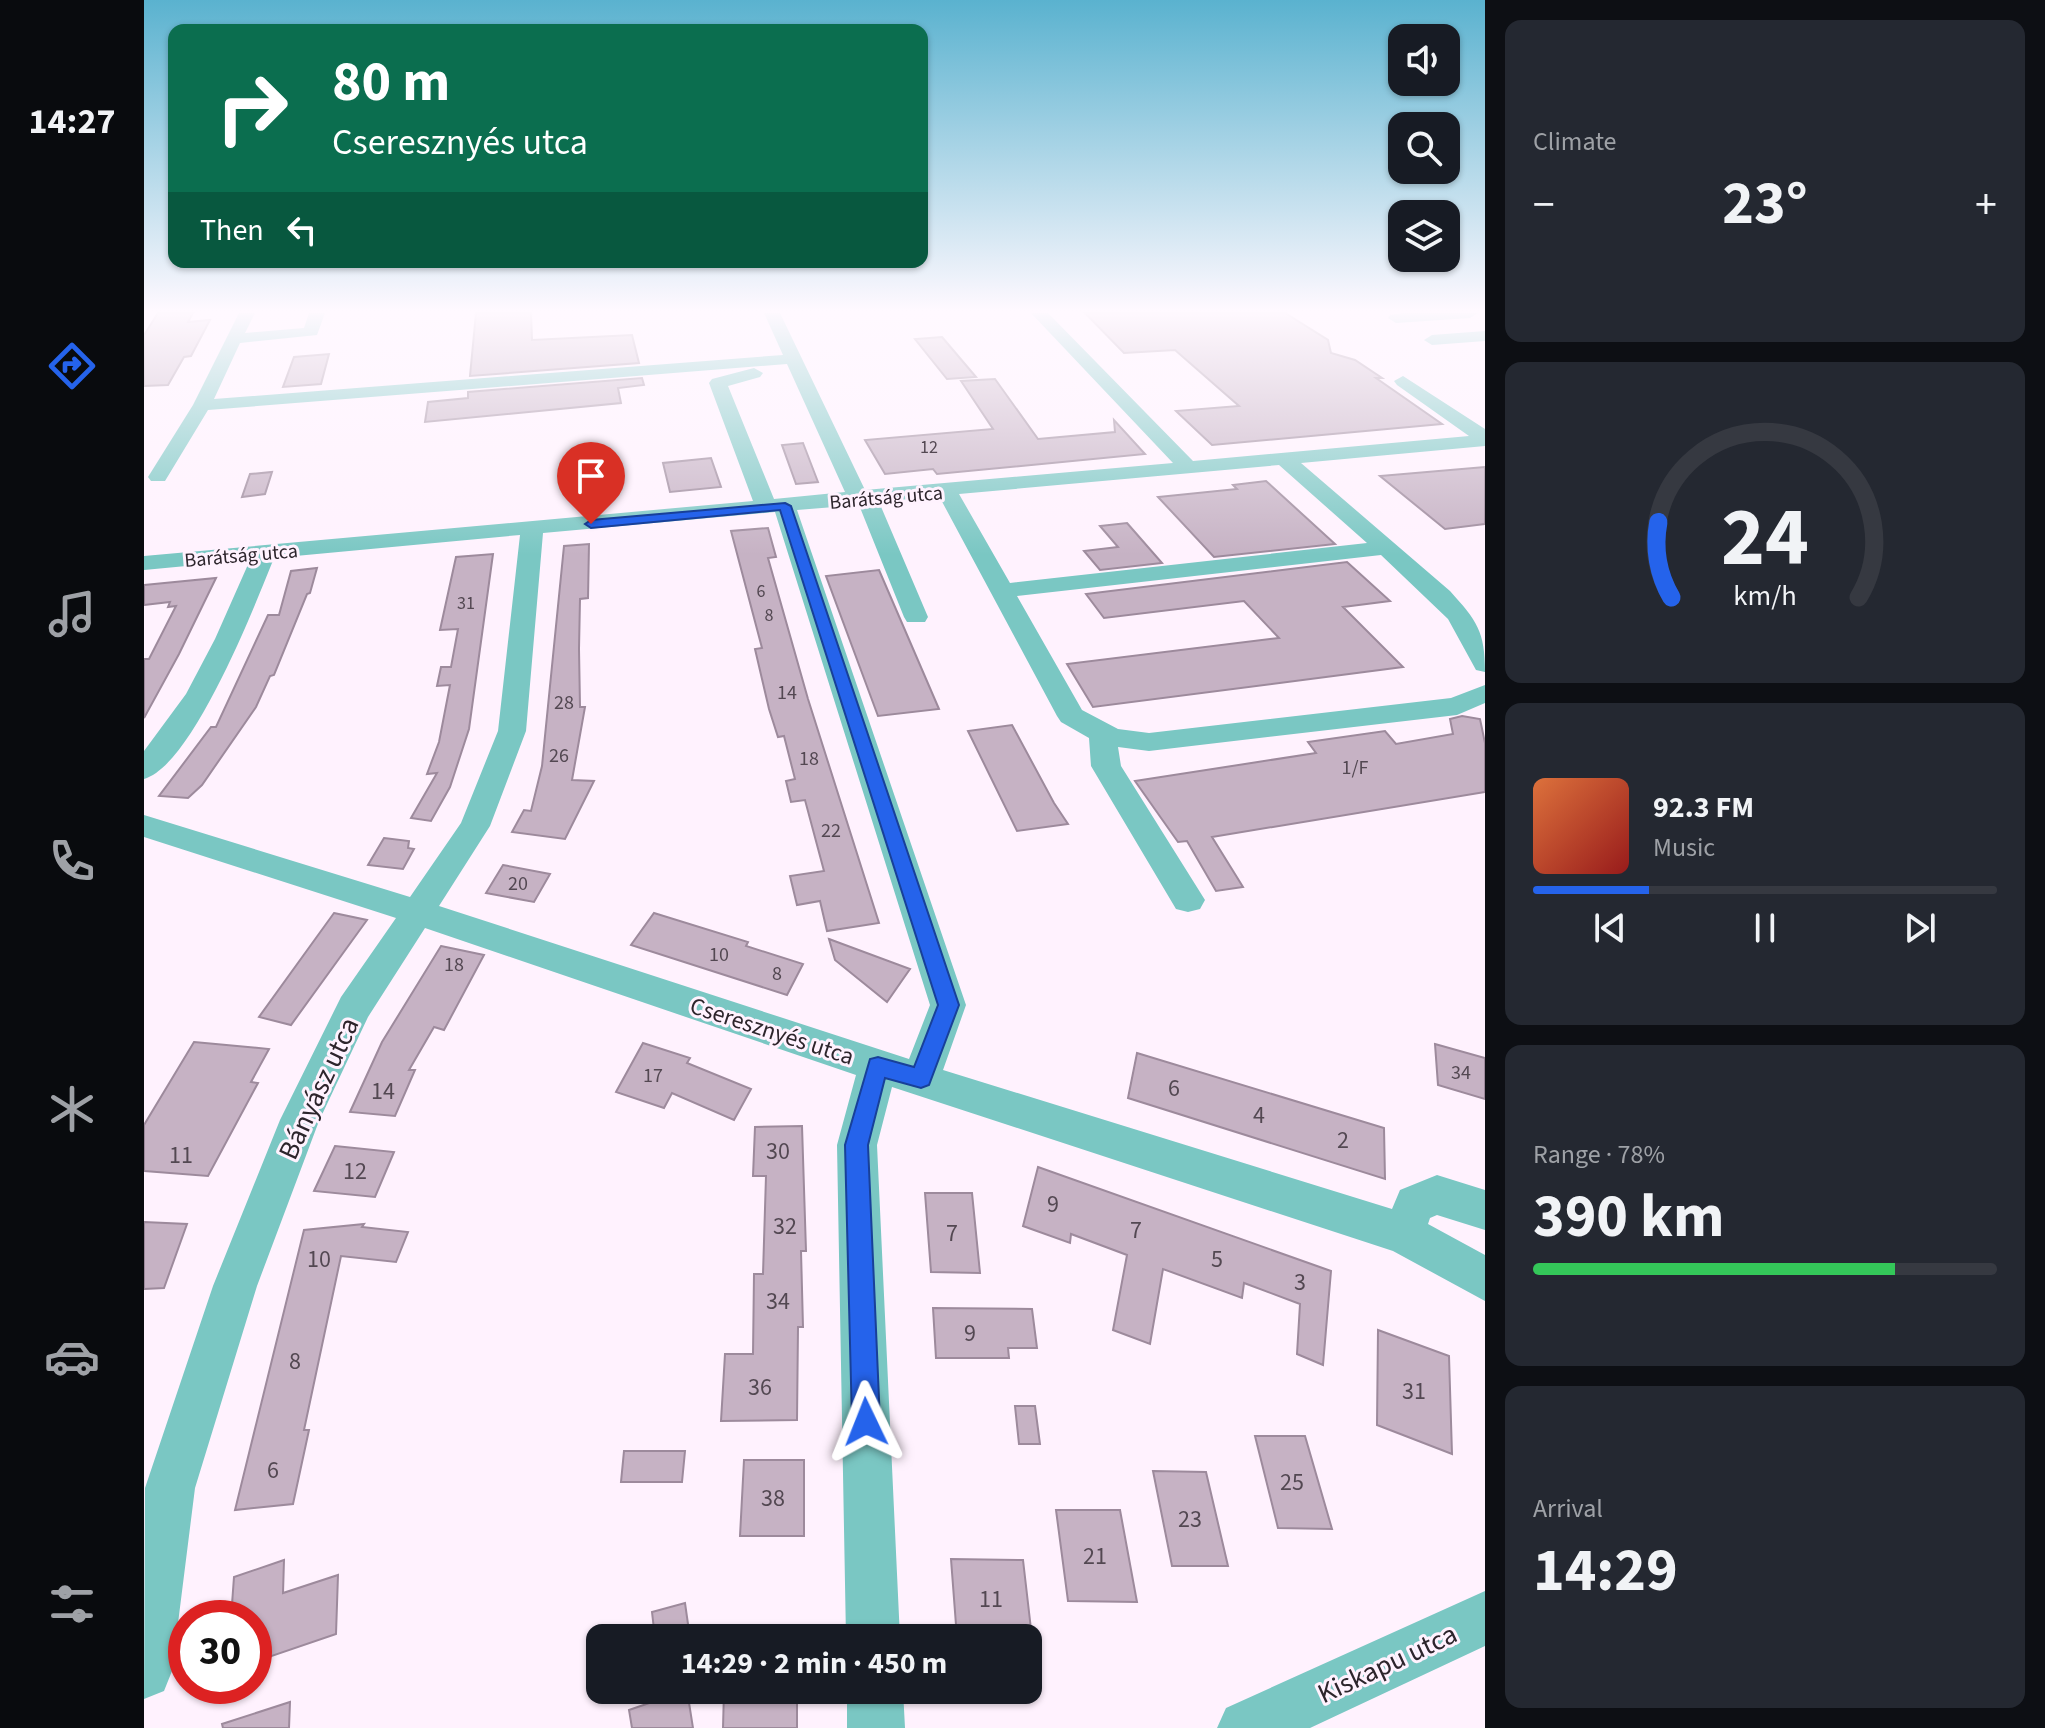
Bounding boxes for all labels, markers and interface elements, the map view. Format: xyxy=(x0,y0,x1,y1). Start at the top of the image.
map controls xyxy=(1388,24,1460,272)
button: sound xyxy=(1388,24,1460,96)
text: 80 m xyxy=(332,43,450,122)
icon: right xyxy=(200,56,304,160)
text: 14:27 xyxy=(29,96,115,147)
button: search xyxy=(1388,112,1460,184)
text: Cseresznyés utca xyxy=(332,117,588,168)
text: Climate xyxy=(1533,123,1617,160)
text: 23° xyxy=(1722,162,1808,247)
text: − xyxy=(1533,174,1555,237)
text: + xyxy=(1975,174,1997,237)
button: layers xyxy=(1388,200,1460,272)
icon: left xyxy=(280,208,324,252)
text: Then xyxy=(200,209,264,252)
icon: directions xyxy=(44,338,100,394)
house number: 12 xyxy=(920,435,938,460)
pin xyxy=(557,442,625,524)
icon: arrive xyxy=(569,454,613,498)
street label: Barátság utca xyxy=(828,479,944,517)
text: 24 xyxy=(1721,479,1809,597)
street label: Barátság utca xyxy=(183,537,299,575)
text: km/h xyxy=(1733,577,1797,617)
house number: 6 xyxy=(757,579,766,604)
icon: music xyxy=(44,586,100,642)
house number: 31 xyxy=(457,591,475,616)
house number: 8 xyxy=(765,603,774,628)
house number: 14 xyxy=(777,679,797,707)
house number: 28 xyxy=(554,689,574,717)
house number: 26 xyxy=(549,742,569,770)
house number: 18 xyxy=(799,745,819,773)
house number: 1/F xyxy=(1342,754,1369,782)
text: 92.3 FM xyxy=(1653,786,1754,829)
house number: 22 xyxy=(821,817,841,845)
text: Music xyxy=(1653,829,1715,866)
icon: phone xyxy=(44,833,100,889)
house number: 20 xyxy=(508,870,528,898)
icon: previous xyxy=(1588,906,1632,950)
icon: pause xyxy=(1743,906,1787,950)
icon: next xyxy=(1898,906,1942,950)
house number: 10 xyxy=(709,941,729,969)
house number: 18 xyxy=(444,951,464,979)
house number: 8 xyxy=(772,960,782,988)
street label: Cseresznyés utca xyxy=(685,988,858,1074)
street label: Bányász utca xyxy=(269,1011,369,1166)
house number: 34 xyxy=(1451,1059,1471,1087)
house number: 17 xyxy=(643,1062,663,1090)
house number: 6 xyxy=(1168,1071,1180,1106)
house number: 14 xyxy=(371,1074,395,1109)
icon: climate xyxy=(44,1081,100,1137)
house number: 4 xyxy=(1253,1098,1265,1133)
house number: 2 xyxy=(1337,1123,1349,1158)
house number: 30 xyxy=(766,1134,790,1169)
text: Range · 78% xyxy=(1533,1136,1665,1173)
house number: 11 xyxy=(169,1138,193,1173)
house number: 12 xyxy=(343,1154,367,1189)
text: 390 km xyxy=(1533,1175,1724,1260)
house number: 9 xyxy=(1047,1187,1059,1222)
house number: 32 xyxy=(773,1209,797,1244)
house number: 7 xyxy=(1130,1213,1142,1248)
house number: 7 xyxy=(946,1216,958,1251)
house number: 10 xyxy=(307,1242,331,1277)
house number: 5 xyxy=(1211,1242,1223,1277)
house number: 3 xyxy=(1294,1265,1306,1300)
house number: 34 xyxy=(766,1284,790,1319)
house number: 9 xyxy=(964,1316,976,1351)
icon: car xyxy=(44,1329,100,1385)
house number: 8 xyxy=(289,1344,301,1379)
house number: 36 xyxy=(748,1370,772,1405)
house number: 31 xyxy=(1402,1374,1426,1409)
position arrow xyxy=(824,1380,908,1464)
house number: 6 xyxy=(267,1453,279,1488)
house number: 25 xyxy=(1280,1465,1304,1500)
house number: 38 xyxy=(761,1481,785,1516)
text: Arrival xyxy=(1533,1490,1603,1527)
house number: 23 xyxy=(1178,1502,1202,1537)
text: 14:29 xyxy=(1533,1529,1678,1614)
house number: 21 xyxy=(1083,1539,1107,1574)
icon: filters xyxy=(44,1576,100,1632)
house number: 11 xyxy=(979,1582,1003,1617)
speed limit sign: 30 xyxy=(168,1600,272,1704)
street label: Kiskapu utca xyxy=(1311,1614,1464,1714)
text: 14:29 · 2 min · 450 m xyxy=(681,1642,947,1685)

